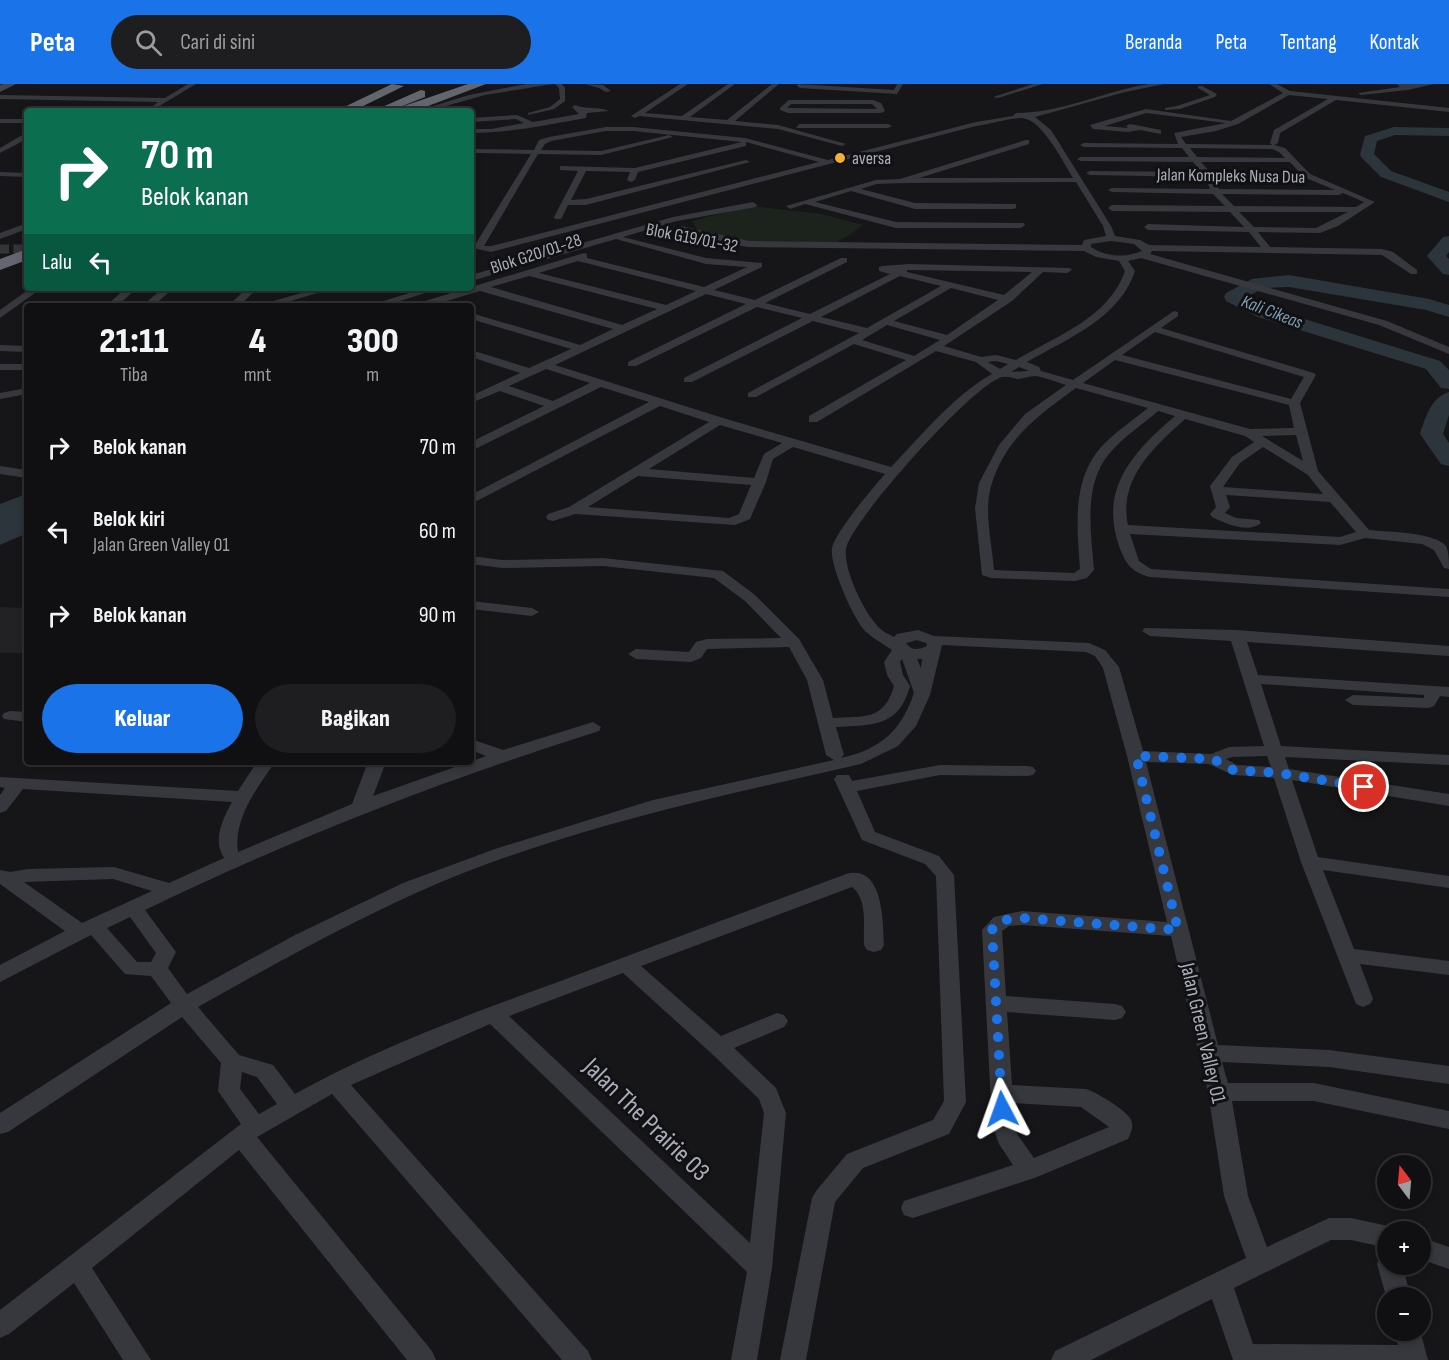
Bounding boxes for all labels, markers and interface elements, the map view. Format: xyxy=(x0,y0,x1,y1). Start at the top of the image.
search box xyxy=(111,15,531,69)
text: Peta xyxy=(30,26,75,59)
icon: search xyxy=(132,26,165,59)
text: Cari di sini xyxy=(180,29,255,56)
text: Beranda xyxy=(1125,30,1182,55)
text: Peta xyxy=(1215,30,1247,55)
text: Tentang xyxy=(1280,30,1337,55)
text: Kontak xyxy=(1370,30,1419,55)
text: 70 m xyxy=(141,130,214,181)
icon: right xyxy=(42,132,120,210)
place label: aversa xyxy=(852,148,891,169)
marker: aversa xyxy=(833,151,847,165)
street label: Jalan Kompleks Nusa Dua xyxy=(1156,164,1305,188)
text: Belok kanan xyxy=(141,181,249,213)
street label: Blok G19/01-32 xyxy=(644,219,740,257)
street label: Blok G20/01-28 xyxy=(488,229,584,279)
icon: left xyxy=(84,246,117,279)
text: Lalu xyxy=(42,249,72,276)
water label: Kali Cikeas xyxy=(1239,291,1306,333)
text: 21:11 xyxy=(99,320,168,363)
text: 4 xyxy=(249,320,266,363)
text: 300 xyxy=(347,320,399,363)
text: Tiba xyxy=(120,363,148,387)
text: mnt xyxy=(244,363,271,387)
text: m xyxy=(366,363,379,387)
icon: right xyxy=(42,431,75,464)
text: Belok kanan xyxy=(93,434,186,461)
text: 70 m xyxy=(420,434,456,461)
text: Belok kiri xyxy=(93,506,165,533)
icon: left xyxy=(42,515,75,548)
text: 60 m xyxy=(419,518,456,545)
text: Jalan Green Valley 01 xyxy=(93,533,229,557)
icon: right xyxy=(42,599,75,632)
text: Belok kanan xyxy=(93,602,186,629)
text: 90 m xyxy=(419,602,456,629)
button: Keluar xyxy=(42,684,243,753)
button: Bagikan xyxy=(255,684,456,753)
pin xyxy=(1338,761,1389,812)
icon: arrive xyxy=(1347,770,1380,803)
street label: Jalan Green Valley 01 xyxy=(1174,959,1231,1106)
street label: Jalan The Prairie 03 xyxy=(576,1051,716,1188)
position arrow xyxy=(970,1077,1034,1141)
north arrow xyxy=(1377,1155,1431,1209)
map controls xyxy=(1377,1155,1431,1341)
button: + xyxy=(1377,1221,1431,1275)
button: − xyxy=(1377,1287,1431,1341)

